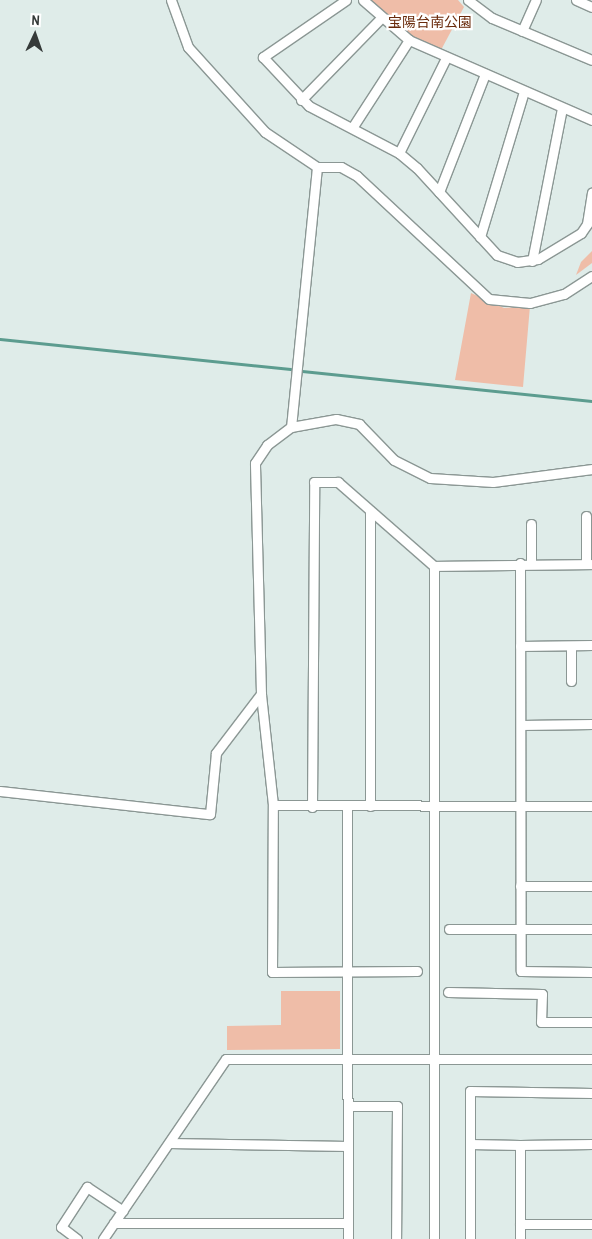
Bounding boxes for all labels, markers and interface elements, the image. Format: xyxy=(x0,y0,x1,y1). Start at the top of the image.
north arrow xyxy=(10,10,60,60)
text: N xyxy=(31,11,40,29)
park label: 宝陽台南公園 xyxy=(388,14,472,30)

